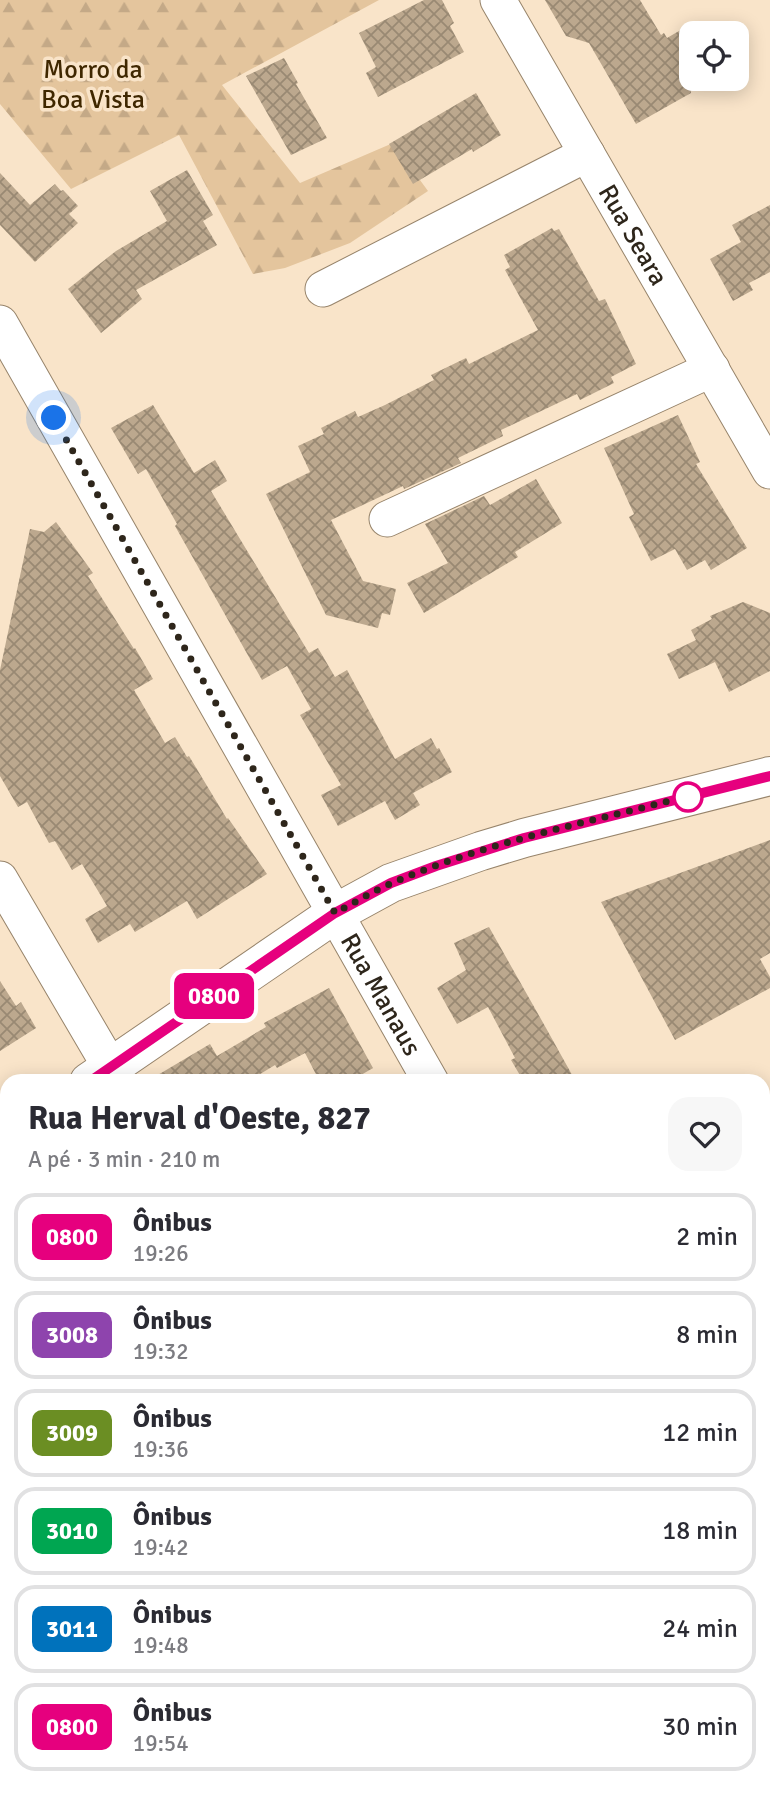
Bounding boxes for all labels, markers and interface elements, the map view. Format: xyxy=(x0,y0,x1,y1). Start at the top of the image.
map controls xyxy=(679,21,749,91)
button: locate xyxy=(679,21,749,91)
park label: Morro da Boa Vista xyxy=(41,54,145,116)
street label: Rua Seara xyxy=(591,179,674,291)
your location xyxy=(36,400,71,435)
unlabelled marker xyxy=(673,782,703,812)
street label: Rua Manaus xyxy=(333,928,428,1062)
line badge: 0800 xyxy=(165,973,263,1019)
text: 0800 xyxy=(188,981,240,1011)
button: heart xyxy=(668,1097,742,1171)
text: Rua Herval d'Oeste, 827 xyxy=(28,1098,371,1139)
text: A pé · 3 min · 210 m xyxy=(28,1145,220,1174)
text: Ônibus xyxy=(133,1207,212,1239)
text: 2 min xyxy=(676,1221,738,1253)
text: 0800 xyxy=(46,1222,98,1252)
text: 19:26 xyxy=(133,1239,189,1268)
text: Ônibus xyxy=(133,1305,212,1337)
text: 8 min xyxy=(676,1319,738,1351)
text: 3008 xyxy=(46,1320,98,1350)
text: 19:32 xyxy=(133,1337,189,1366)
text: Ônibus xyxy=(133,1403,212,1435)
text: 12 min xyxy=(662,1417,738,1449)
text: 3009 xyxy=(46,1418,98,1448)
text: 19:36 xyxy=(133,1435,189,1464)
text: Ônibus xyxy=(133,1501,212,1533)
text: 18 min xyxy=(662,1515,738,1547)
text: 3010 xyxy=(46,1516,98,1546)
text: 19:42 xyxy=(133,1533,189,1562)
text: Ônibus xyxy=(133,1599,212,1631)
text: 24 min xyxy=(662,1613,738,1645)
text: 3011 xyxy=(46,1614,98,1644)
text: 19:48 xyxy=(133,1631,189,1660)
text: Ônibus xyxy=(133,1697,212,1729)
text: 30 min xyxy=(662,1711,738,1743)
text: 0800 xyxy=(46,1712,98,1742)
text: 19:54 xyxy=(133,1729,189,1758)

